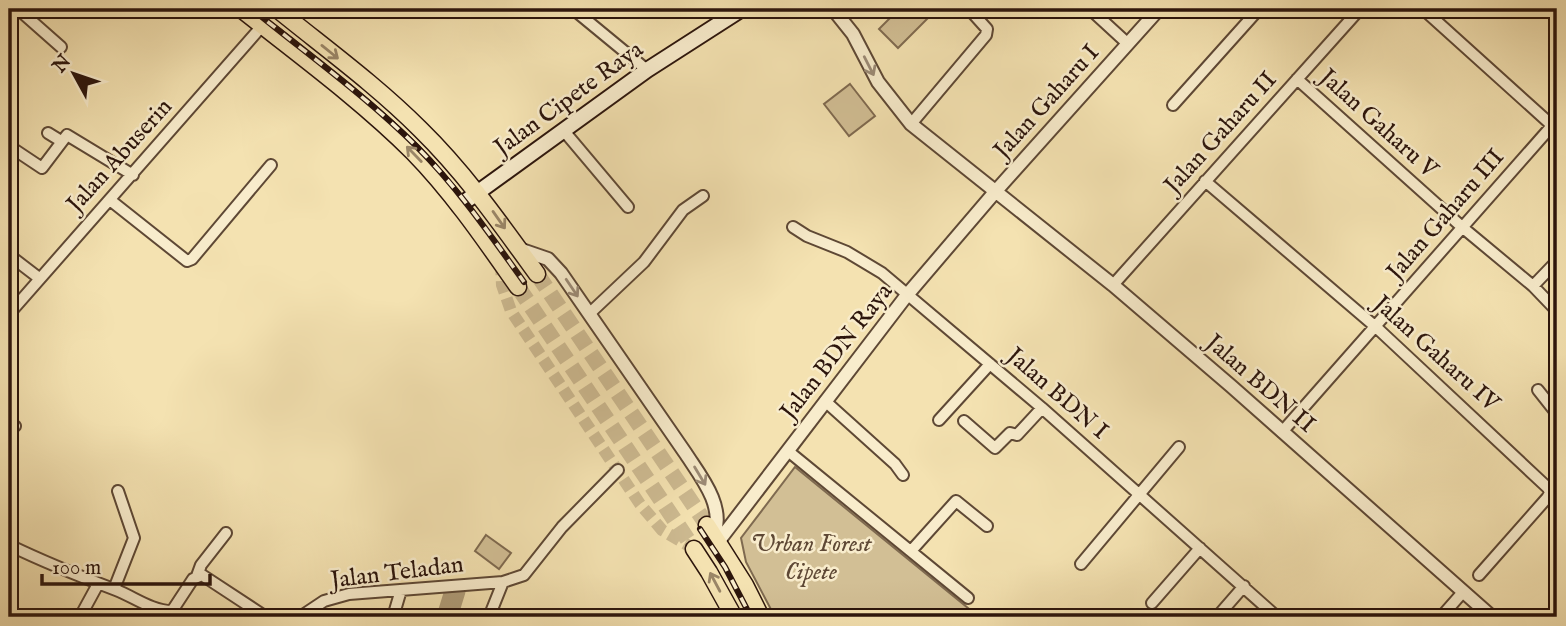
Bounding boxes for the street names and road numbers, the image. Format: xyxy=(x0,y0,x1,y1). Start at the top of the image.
street label: Jalan Cipete Raya xyxy=(486,34,650,165)
street label: Jalan Gaharu I xyxy=(985,38,1107,168)
street label: Jalan Gaharu V xyxy=(1310,61,1445,186)
street label: Jalan Gaharu II xyxy=(1156,65,1284,203)
street label: Jalan Abuserin xyxy=(59,92,180,222)
street label: Jalan Gaharu III xyxy=(1378,143,1512,290)
street label: Jalan BDN Raya xyxy=(772,277,900,429)
street label: Jalan Gaharu IV xyxy=(1364,287,1507,420)
street label: Jalan BDN II xyxy=(1196,326,1321,440)
street label: Jalan BDN I xyxy=(997,339,1114,447)
street label: Jalan Teladan xyxy=(326,549,466,597)

